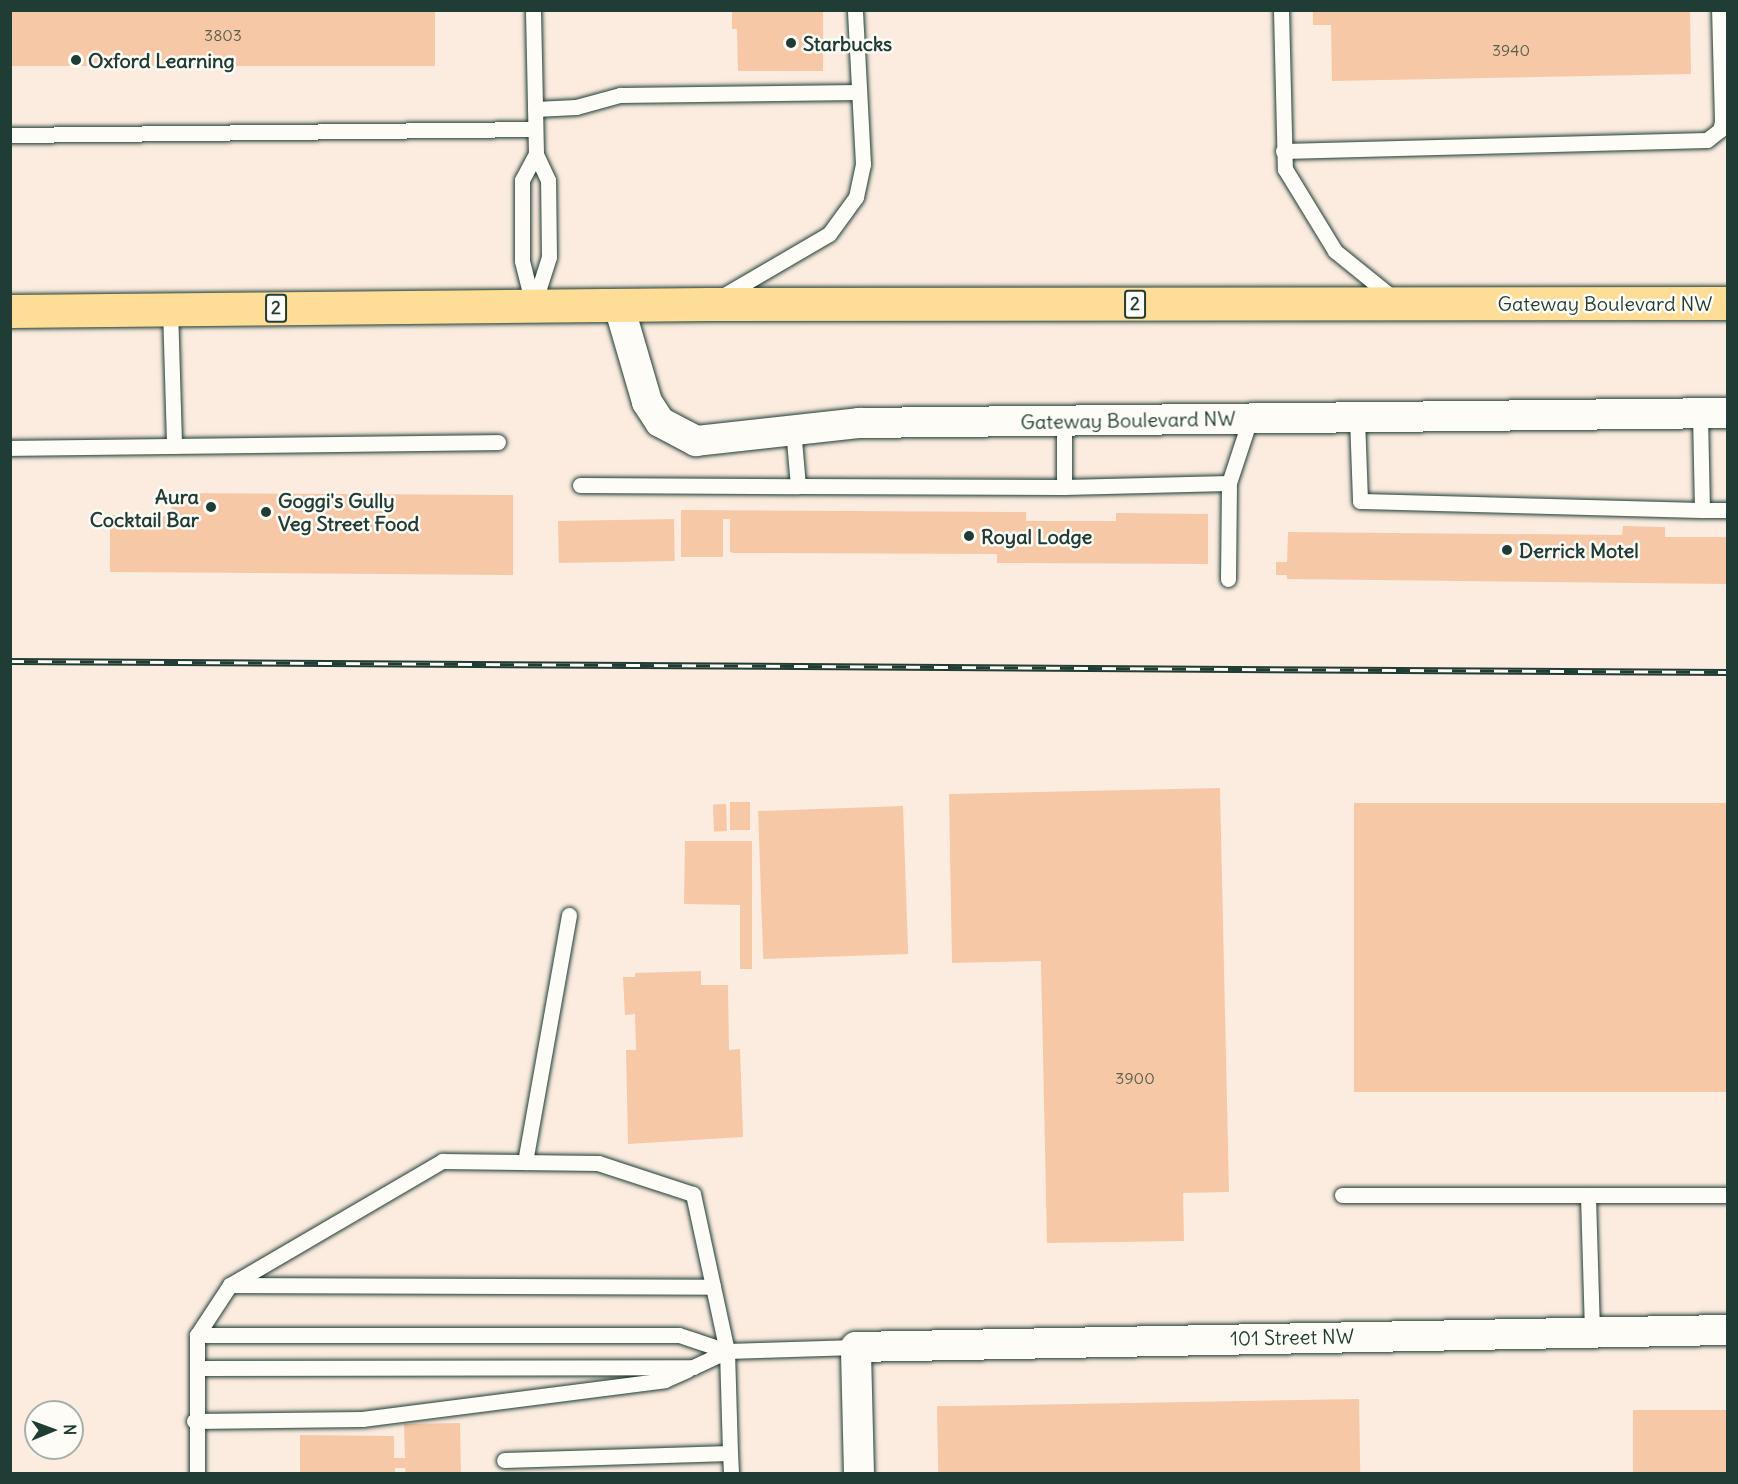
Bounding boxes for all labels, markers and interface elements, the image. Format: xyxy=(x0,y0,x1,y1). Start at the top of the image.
house number: 3803 xyxy=(204,25,242,45)
place label: Starbucks xyxy=(803,31,892,55)
marker: Starbucks xyxy=(784,36,798,50)
house number: 3940 xyxy=(1492,40,1530,60)
place label: Oxford Learning xyxy=(88,48,235,72)
marker: Oxford Learning xyxy=(69,53,83,67)
road number: 2 xyxy=(1123,289,1147,319)
street label: Gateway Boulevard NW xyxy=(1497,291,1713,315)
road number: 2 xyxy=(264,293,288,323)
street label: Gateway Boulevard NW xyxy=(1020,406,1236,434)
place label: Aura Cocktail Bar xyxy=(90,484,199,531)
place label: Goggi's Gully Veg Street Food xyxy=(278,488,419,535)
marker: Aura Cocktail Bar xyxy=(204,500,218,514)
marker: Goggi's Gully Veg Street Food xyxy=(259,505,273,519)
place label: Royal Lodge xyxy=(981,524,1092,548)
marker: Royal Lodge xyxy=(962,529,976,543)
place label: Derrick Motel xyxy=(1519,538,1639,562)
marker: Derrick Motel xyxy=(1500,543,1514,557)
house number: 3900 xyxy=(1115,1068,1155,1088)
street label: 101 Street NW xyxy=(1230,1324,1354,1350)
north arrow xyxy=(24,1400,84,1460)
text: N xyxy=(60,1424,80,1435)

